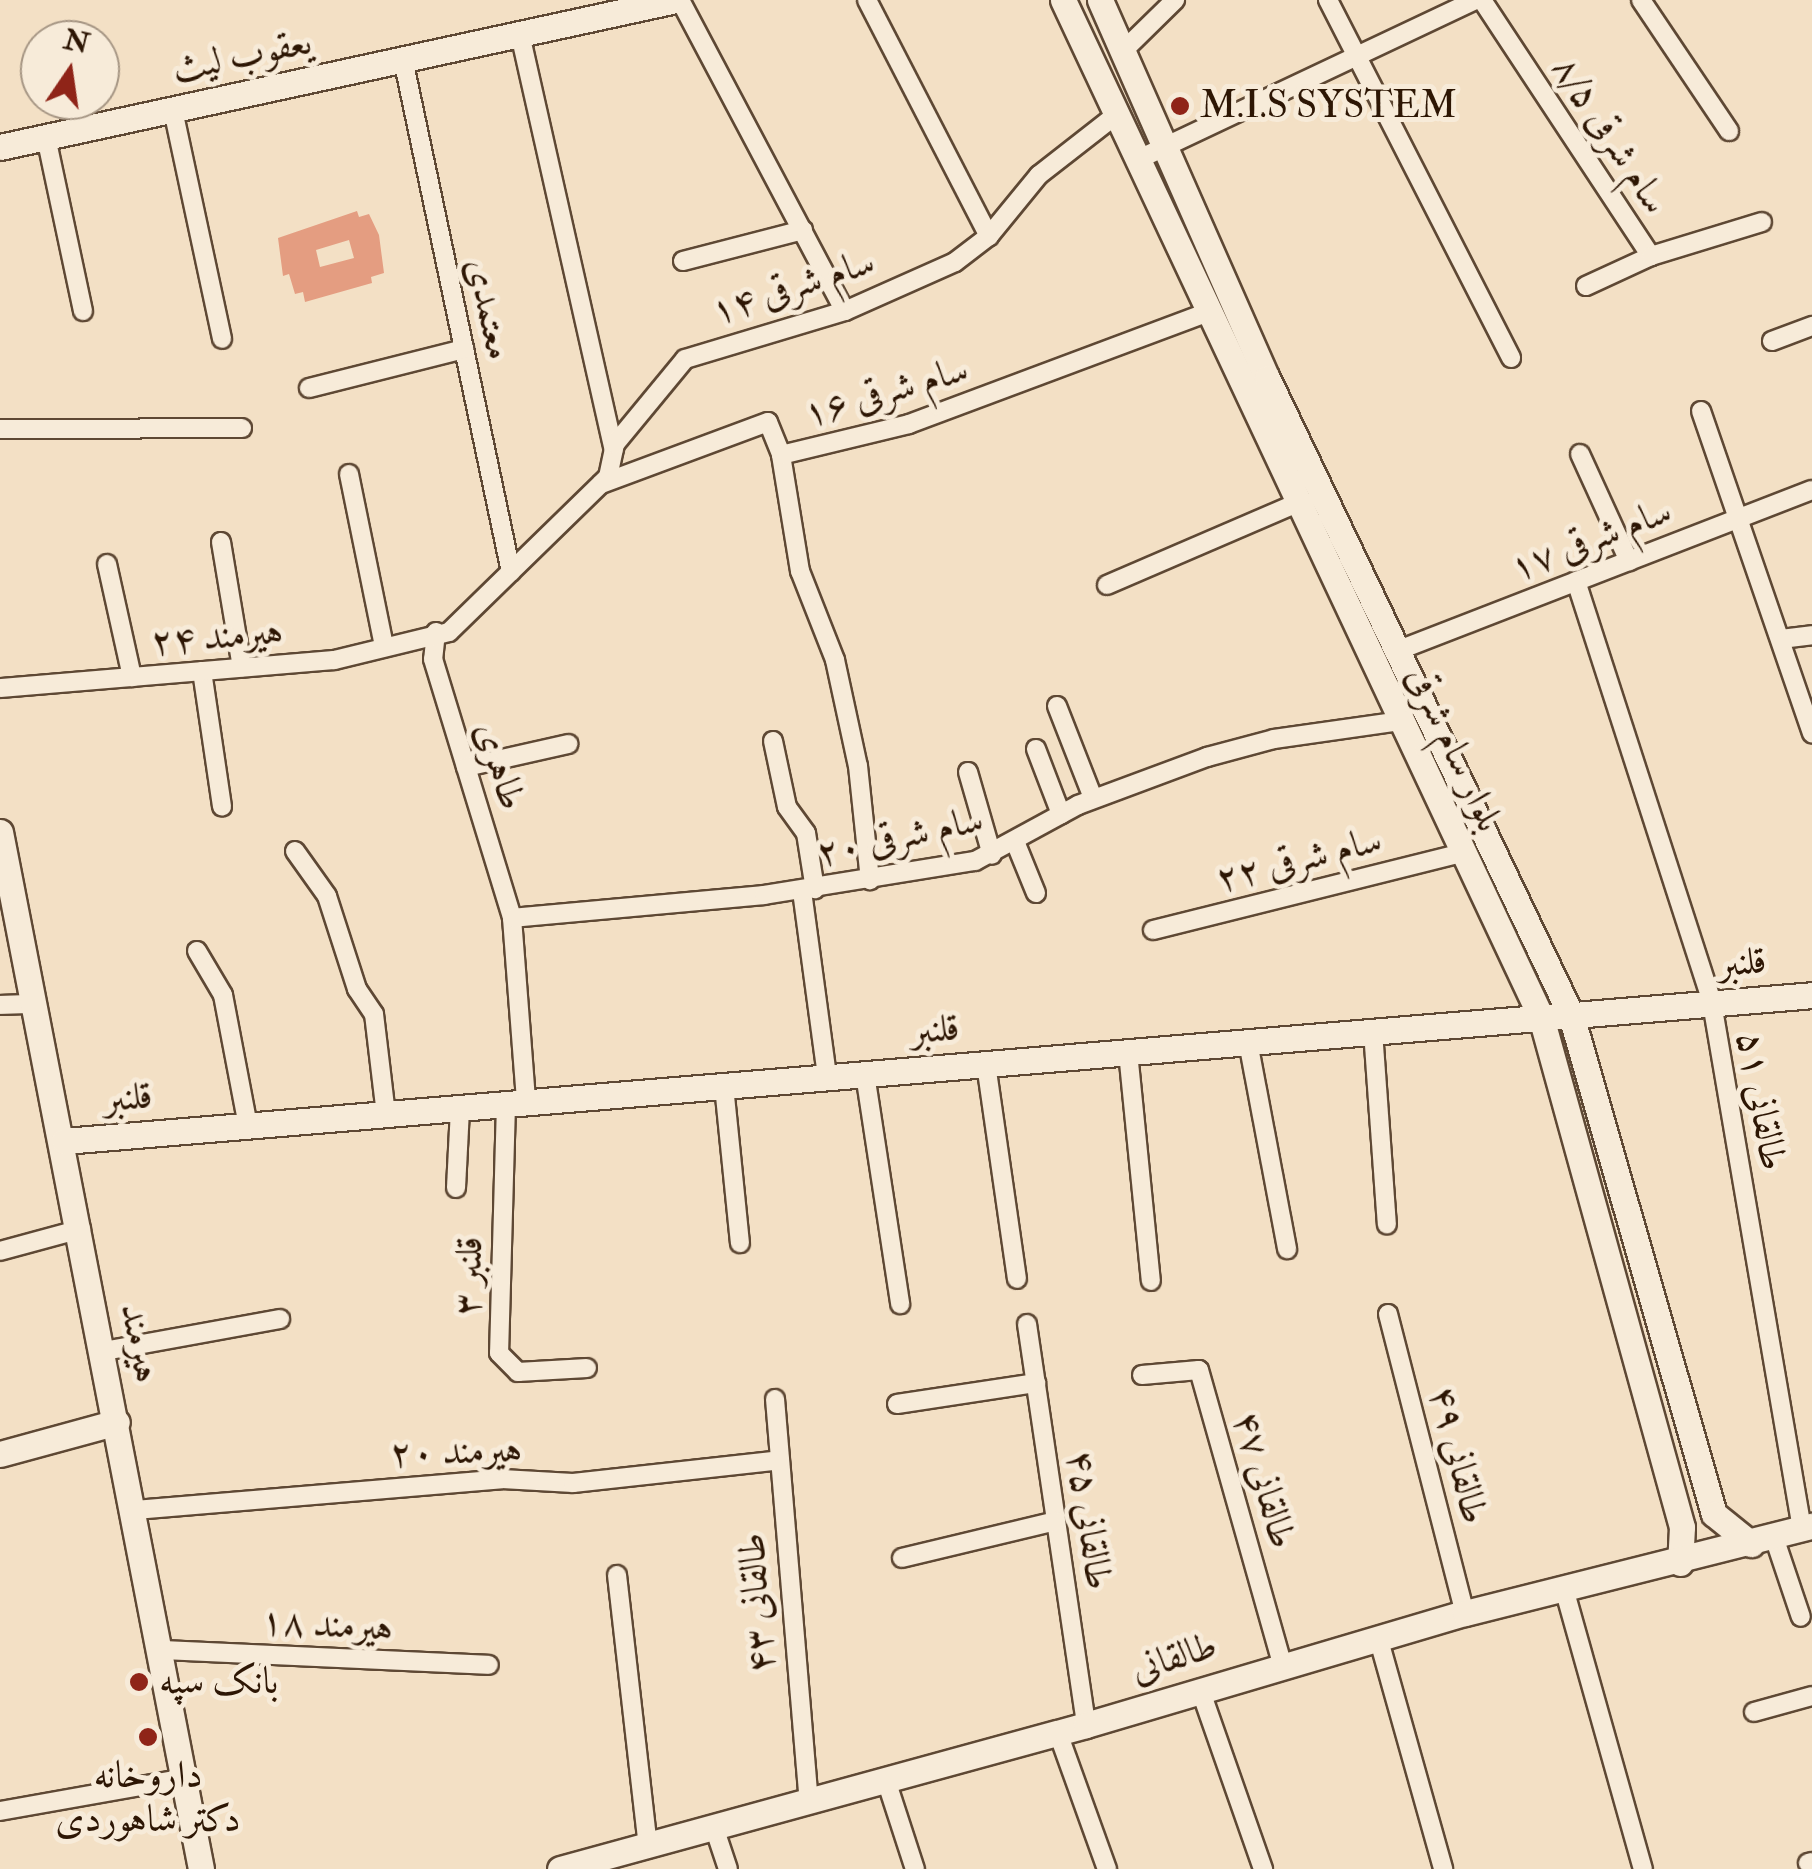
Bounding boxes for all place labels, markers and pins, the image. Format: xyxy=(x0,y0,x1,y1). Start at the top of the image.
place label: M.I.S SYSTEM xyxy=(1200,83,1457,129)
marker: M.I.S SYSTEM xyxy=(1169,95,1191,117)
place label: بانک سپه xyxy=(159,1659,278,1705)
marker: بانک سپه xyxy=(128,1671,150,1693)
marker: داروخانه دکتر شاهوردی xyxy=(137,1726,159,1748)
place label: داروخانه دکتر شاهوردی xyxy=(55,1753,241,1842)

